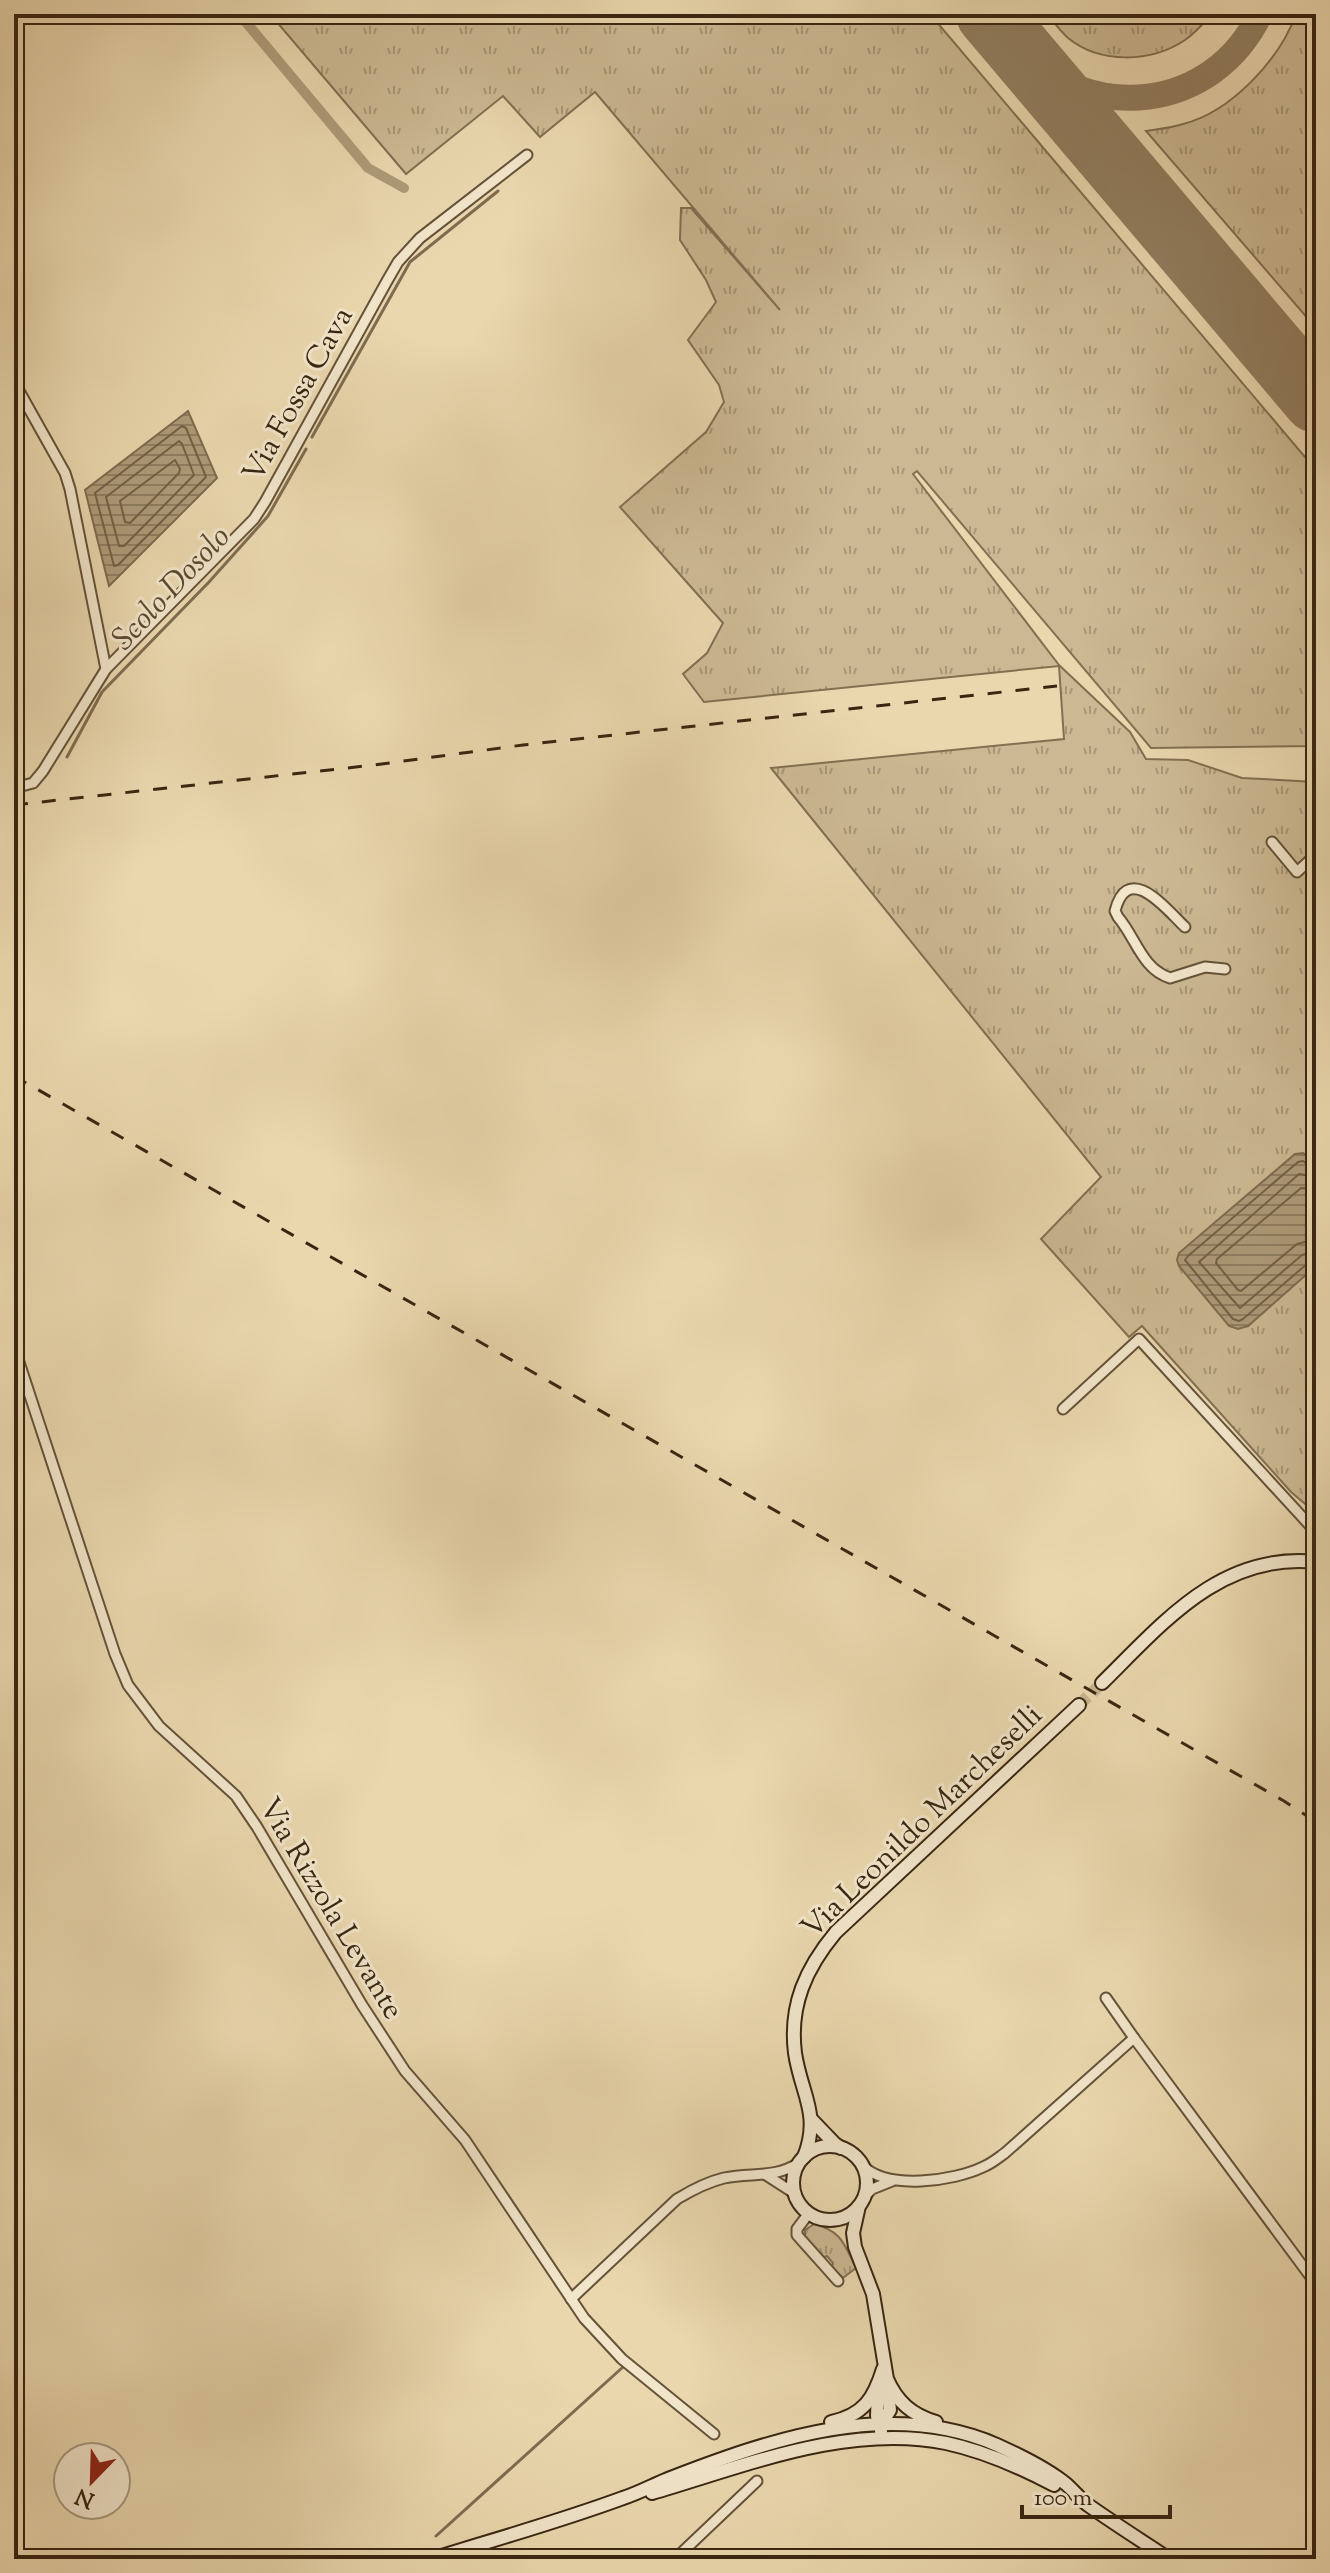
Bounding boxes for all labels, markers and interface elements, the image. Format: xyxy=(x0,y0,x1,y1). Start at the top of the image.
street label: Via Fossa Cava xyxy=(233,300,365,491)
water label: Scolo Dosolo xyxy=(102,516,242,662)
street label: Via Leonildo Marcheselli xyxy=(792,1696,1053,1950)
street label: Via Rizzola Levante xyxy=(247,1790,413,2028)
north arrow xyxy=(52,2441,132,2521)
scale bar xyxy=(1022,2469,1170,2519)
text: N xyxy=(71,2478,100,2515)
text: 100 m xyxy=(1034,2482,1092,2516)

